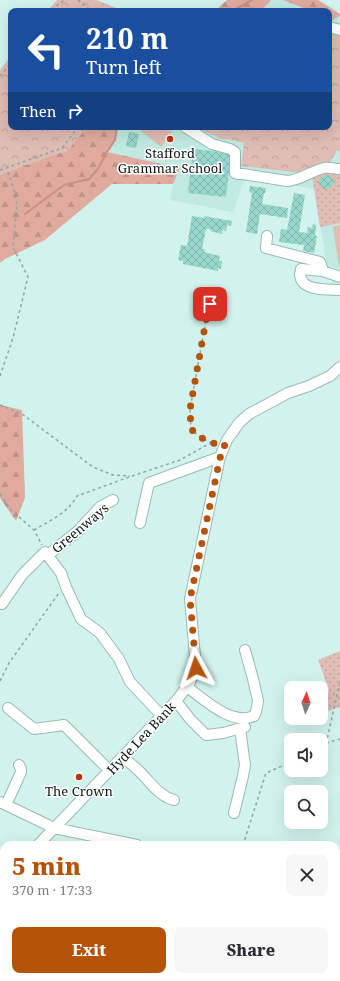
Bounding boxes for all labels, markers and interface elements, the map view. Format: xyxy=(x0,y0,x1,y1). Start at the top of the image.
text: 210 m xyxy=(86,19,168,57)
icon: left xyxy=(20,24,72,76)
text: Turn left xyxy=(86,55,161,79)
icon: right xyxy=(64,100,86,122)
text: Then xyxy=(20,101,56,121)
marker: Stafford Grammar School xyxy=(165,134,175,144)
place label: Stafford Grammar School xyxy=(118,144,222,177)
pin xyxy=(193,287,227,321)
icon: arrive xyxy=(199,293,221,315)
street label: Greenways xyxy=(48,499,112,557)
position arrow xyxy=(175,647,217,689)
north arrow xyxy=(284,681,328,725)
map controls xyxy=(284,681,328,829)
street label: Hyde Lea Bank xyxy=(103,697,180,778)
button: sound xyxy=(284,733,328,777)
marker: The Crown xyxy=(74,772,84,782)
place label: The Crown xyxy=(45,782,113,800)
button: search xyxy=(284,785,328,829)
text: 5 min xyxy=(12,849,81,882)
button: close xyxy=(286,854,328,896)
text: 370 m · 17:33 xyxy=(12,881,92,899)
button: Exit xyxy=(12,927,166,973)
button: Share xyxy=(174,927,328,973)

